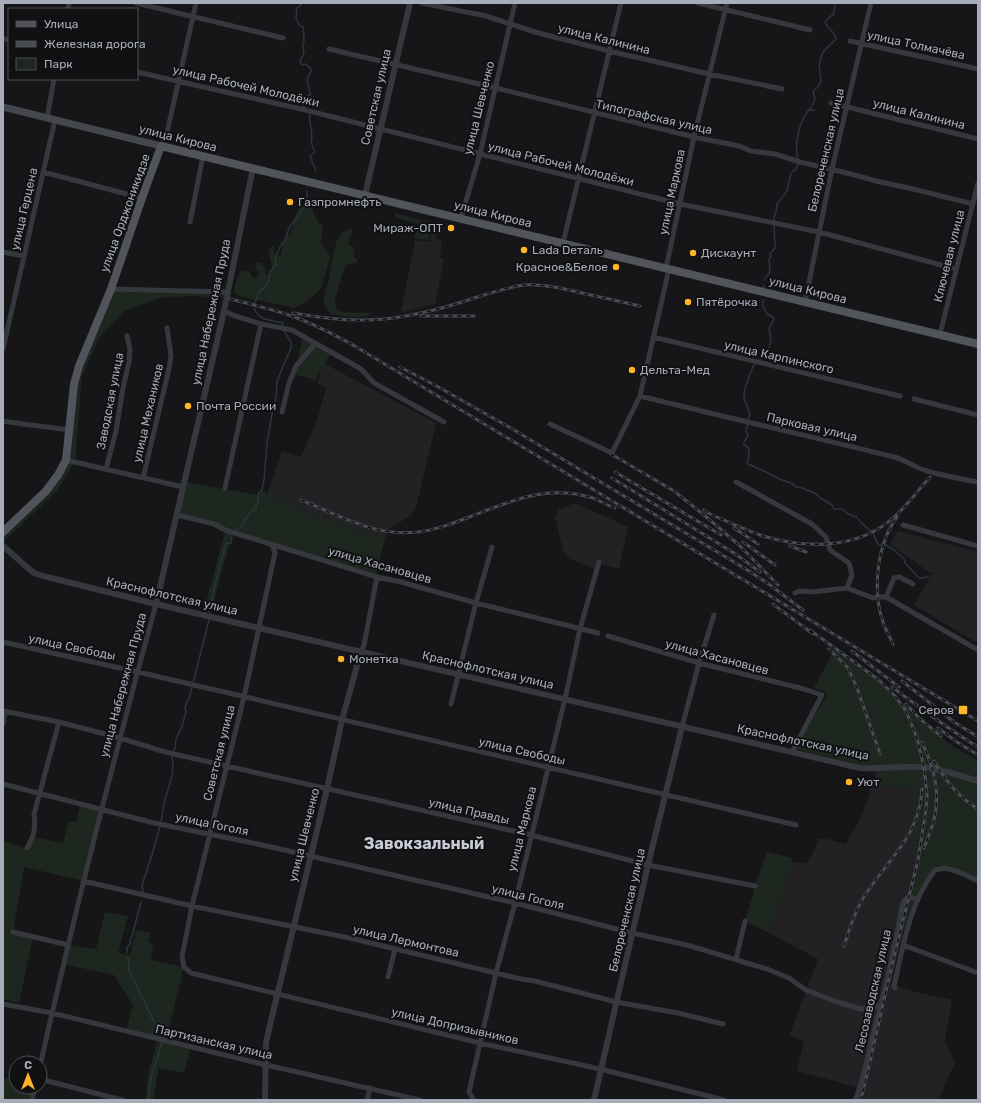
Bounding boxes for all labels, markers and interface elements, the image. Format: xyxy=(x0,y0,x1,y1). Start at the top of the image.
legend xyxy=(8,8,138,80)
text: Улица xyxy=(44,17,78,31)
street label: улица Калинина xyxy=(556,21,652,57)
street label: улица Толмачёва xyxy=(866,28,966,62)
text: Железная дорога xyxy=(44,37,146,51)
street label: Советская улица xyxy=(358,48,394,146)
text: Парк xyxy=(44,57,73,71)
street label: улица Шевченко xyxy=(461,60,497,156)
street label: улица Рабочей Молодёжи xyxy=(171,62,321,110)
street label: Белореченская улица xyxy=(805,87,847,213)
street label: улица Калинина xyxy=(871,96,967,132)
street label: Типографская улица xyxy=(594,97,714,137)
street label: улица Кирова xyxy=(138,122,218,154)
street label: улица Рабочей Молодёжи xyxy=(486,139,636,189)
street label: улица Маркова xyxy=(656,148,688,236)
street label: улица Орджоникидзе xyxy=(97,152,153,274)
street label: улица Герцена xyxy=(8,166,40,252)
place label: Газпромнефть xyxy=(298,195,381,209)
marker: Газпромнефть xyxy=(285,197,295,207)
street label: улица Кирова xyxy=(453,198,533,230)
street label: Ключевая улица xyxy=(931,208,967,304)
place label: Мираж-ОПТ xyxy=(373,221,443,235)
marker: Мираж-ОПТ xyxy=(446,223,456,233)
street label: улица Набережная Пруда xyxy=(189,238,233,386)
place label: Lada Dеталь xyxy=(532,243,603,257)
marker: Lada Dеталь xyxy=(519,245,529,255)
place label: Дискаунт xyxy=(701,246,757,260)
marker: Дискаунт xyxy=(688,248,698,258)
place label: Красное&Белое xyxy=(516,260,608,274)
marker: Красное&Белое xyxy=(611,262,621,272)
street label: улица Кирова xyxy=(768,274,848,306)
place label: Пятёрочка xyxy=(696,295,758,309)
marker: Пятёрочка xyxy=(683,297,693,307)
street label: улица Карпинского xyxy=(723,338,835,376)
street label: Заводская улица xyxy=(94,351,126,451)
street label: улица Механиков xyxy=(130,362,166,464)
place label: Дельта-Мед xyxy=(640,363,710,377)
marker: Дельта-Мед xyxy=(627,365,637,375)
place label: Почта России xyxy=(196,399,276,413)
marker: Почта России xyxy=(183,401,193,411)
street label: Парковая улица xyxy=(765,410,859,444)
street label: улица Хасановцев xyxy=(327,544,433,587)
street label: Краснофлотская улица xyxy=(105,574,239,618)
street label: улица Набережная Пруда xyxy=(97,611,149,759)
street label: улица Свободы xyxy=(27,631,117,663)
street label: улица Хасановцев xyxy=(664,636,771,678)
street label: Краснофлотская улица xyxy=(421,648,555,692)
place label: Монетка xyxy=(349,652,399,666)
marker: Монетка xyxy=(336,654,346,664)
place label: Серов xyxy=(919,703,954,717)
street label: Советская улица xyxy=(200,704,238,802)
marker: Серов xyxy=(957,704,969,716)
street label: Краснофлотская улица xyxy=(736,721,870,763)
street label: улица Свободы xyxy=(477,734,567,768)
place label: Уют xyxy=(857,775,879,789)
marker: Уют xyxy=(844,777,854,787)
street label: улица Маркова xyxy=(505,785,539,873)
street label: улица Шевченко xyxy=(286,787,322,883)
street label: улица Правды xyxy=(427,795,511,827)
street label: улица Гоголя xyxy=(174,809,250,839)
district label: Завокзальный xyxy=(364,834,484,853)
street label: Белореченская улица xyxy=(606,847,648,973)
street label: улица Гоголя xyxy=(490,881,566,913)
street label: улица Лермонтова xyxy=(352,922,460,960)
street label: Лесозаводская улица xyxy=(852,928,894,1054)
street label: улица Допризывников xyxy=(390,1005,520,1048)
street label: Партизанская улица xyxy=(154,1022,274,1062)
north arrow xyxy=(8,1055,48,1095)
text: С xyxy=(24,1059,32,1072)

